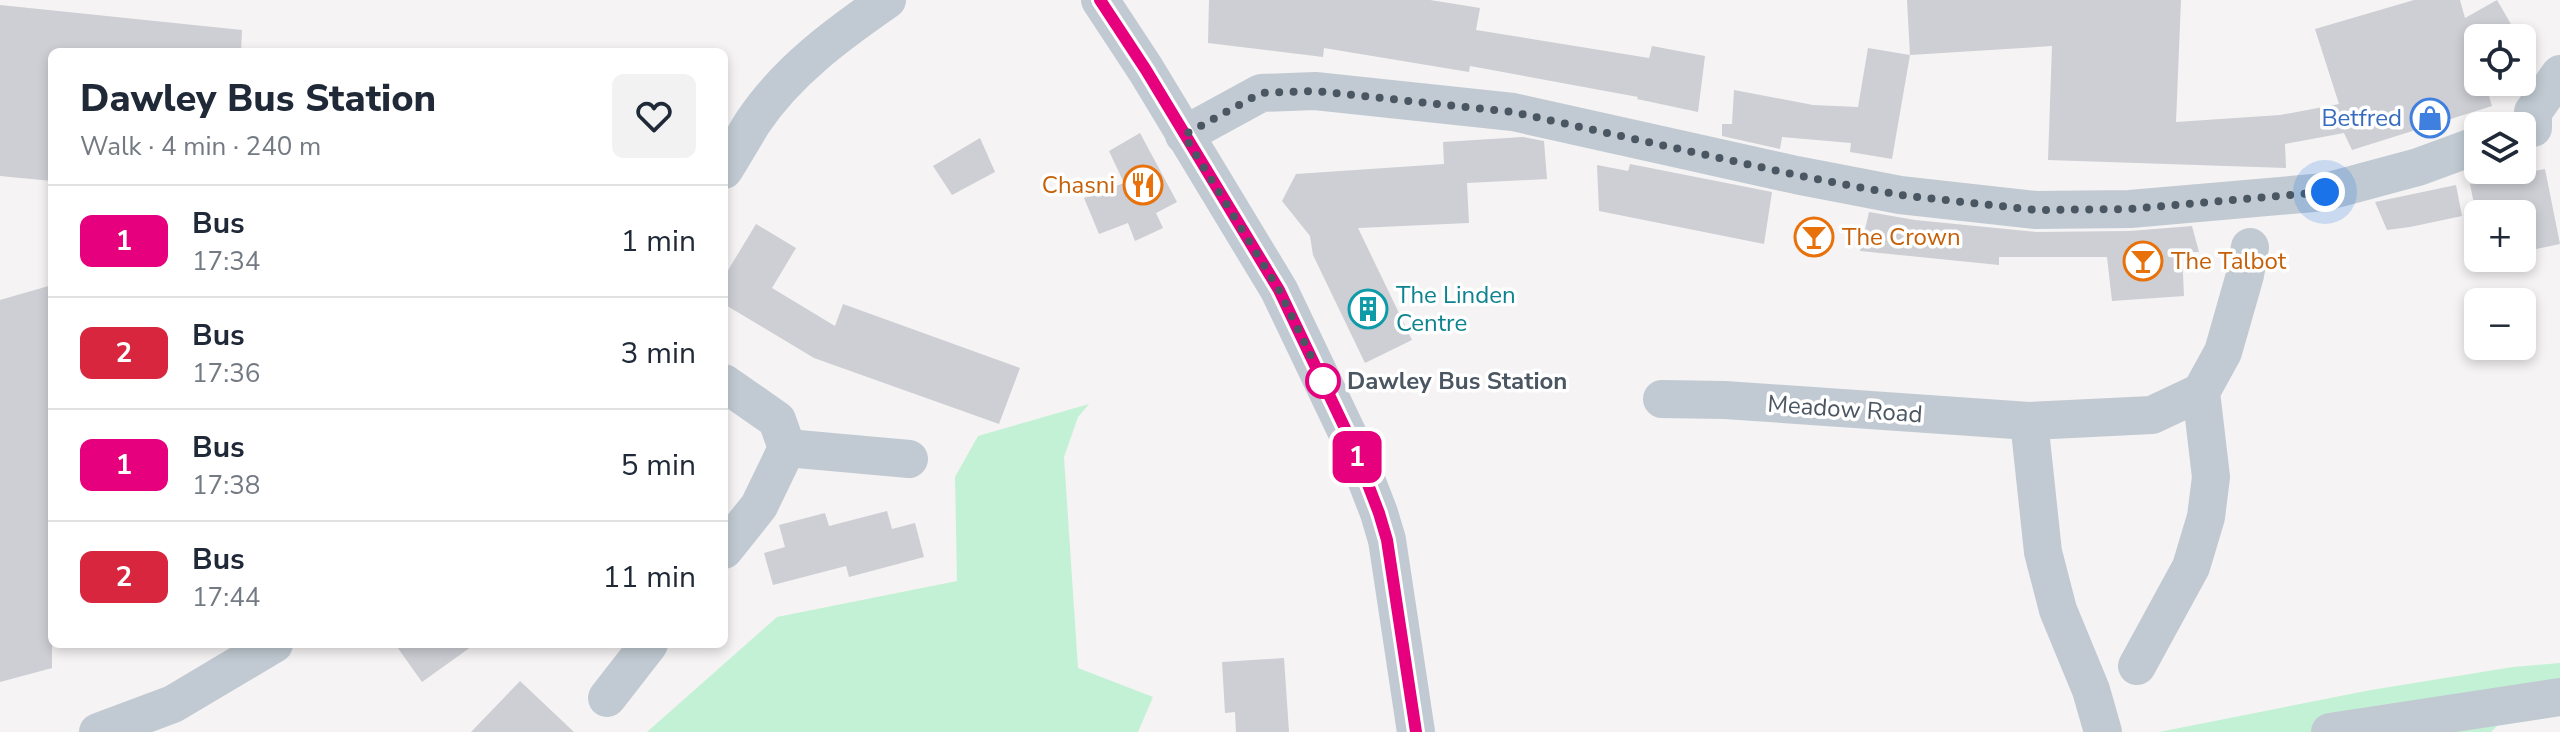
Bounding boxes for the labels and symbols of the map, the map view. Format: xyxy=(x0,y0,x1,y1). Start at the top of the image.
shop icon: Betfred xyxy=(2409,97,2451,139)
place label: Betfred xyxy=(2321,102,2402,134)
restaurant icon: Chasni xyxy=(1122,164,1164,206)
place label: Chasni xyxy=(1042,169,1115,201)
your location xyxy=(2305,172,2345,212)
bar icon: The Crown xyxy=(1793,216,1835,258)
place label: The Crown xyxy=(1842,221,1961,253)
bar icon: The Talbot xyxy=(2122,240,2164,282)
place label: The Talbot xyxy=(2171,245,2287,277)
place label: The Linden Centre xyxy=(1396,279,1516,339)
building icon: The Linden Centre xyxy=(1347,288,1389,330)
marker: Dawley Bus Station xyxy=(1306,364,1340,398)
place label: Dawley Bus Station xyxy=(1347,365,1567,397)
street label: Meadow Road xyxy=(1766,388,1924,430)
line badge: 1 xyxy=(1331,431,1383,483)

